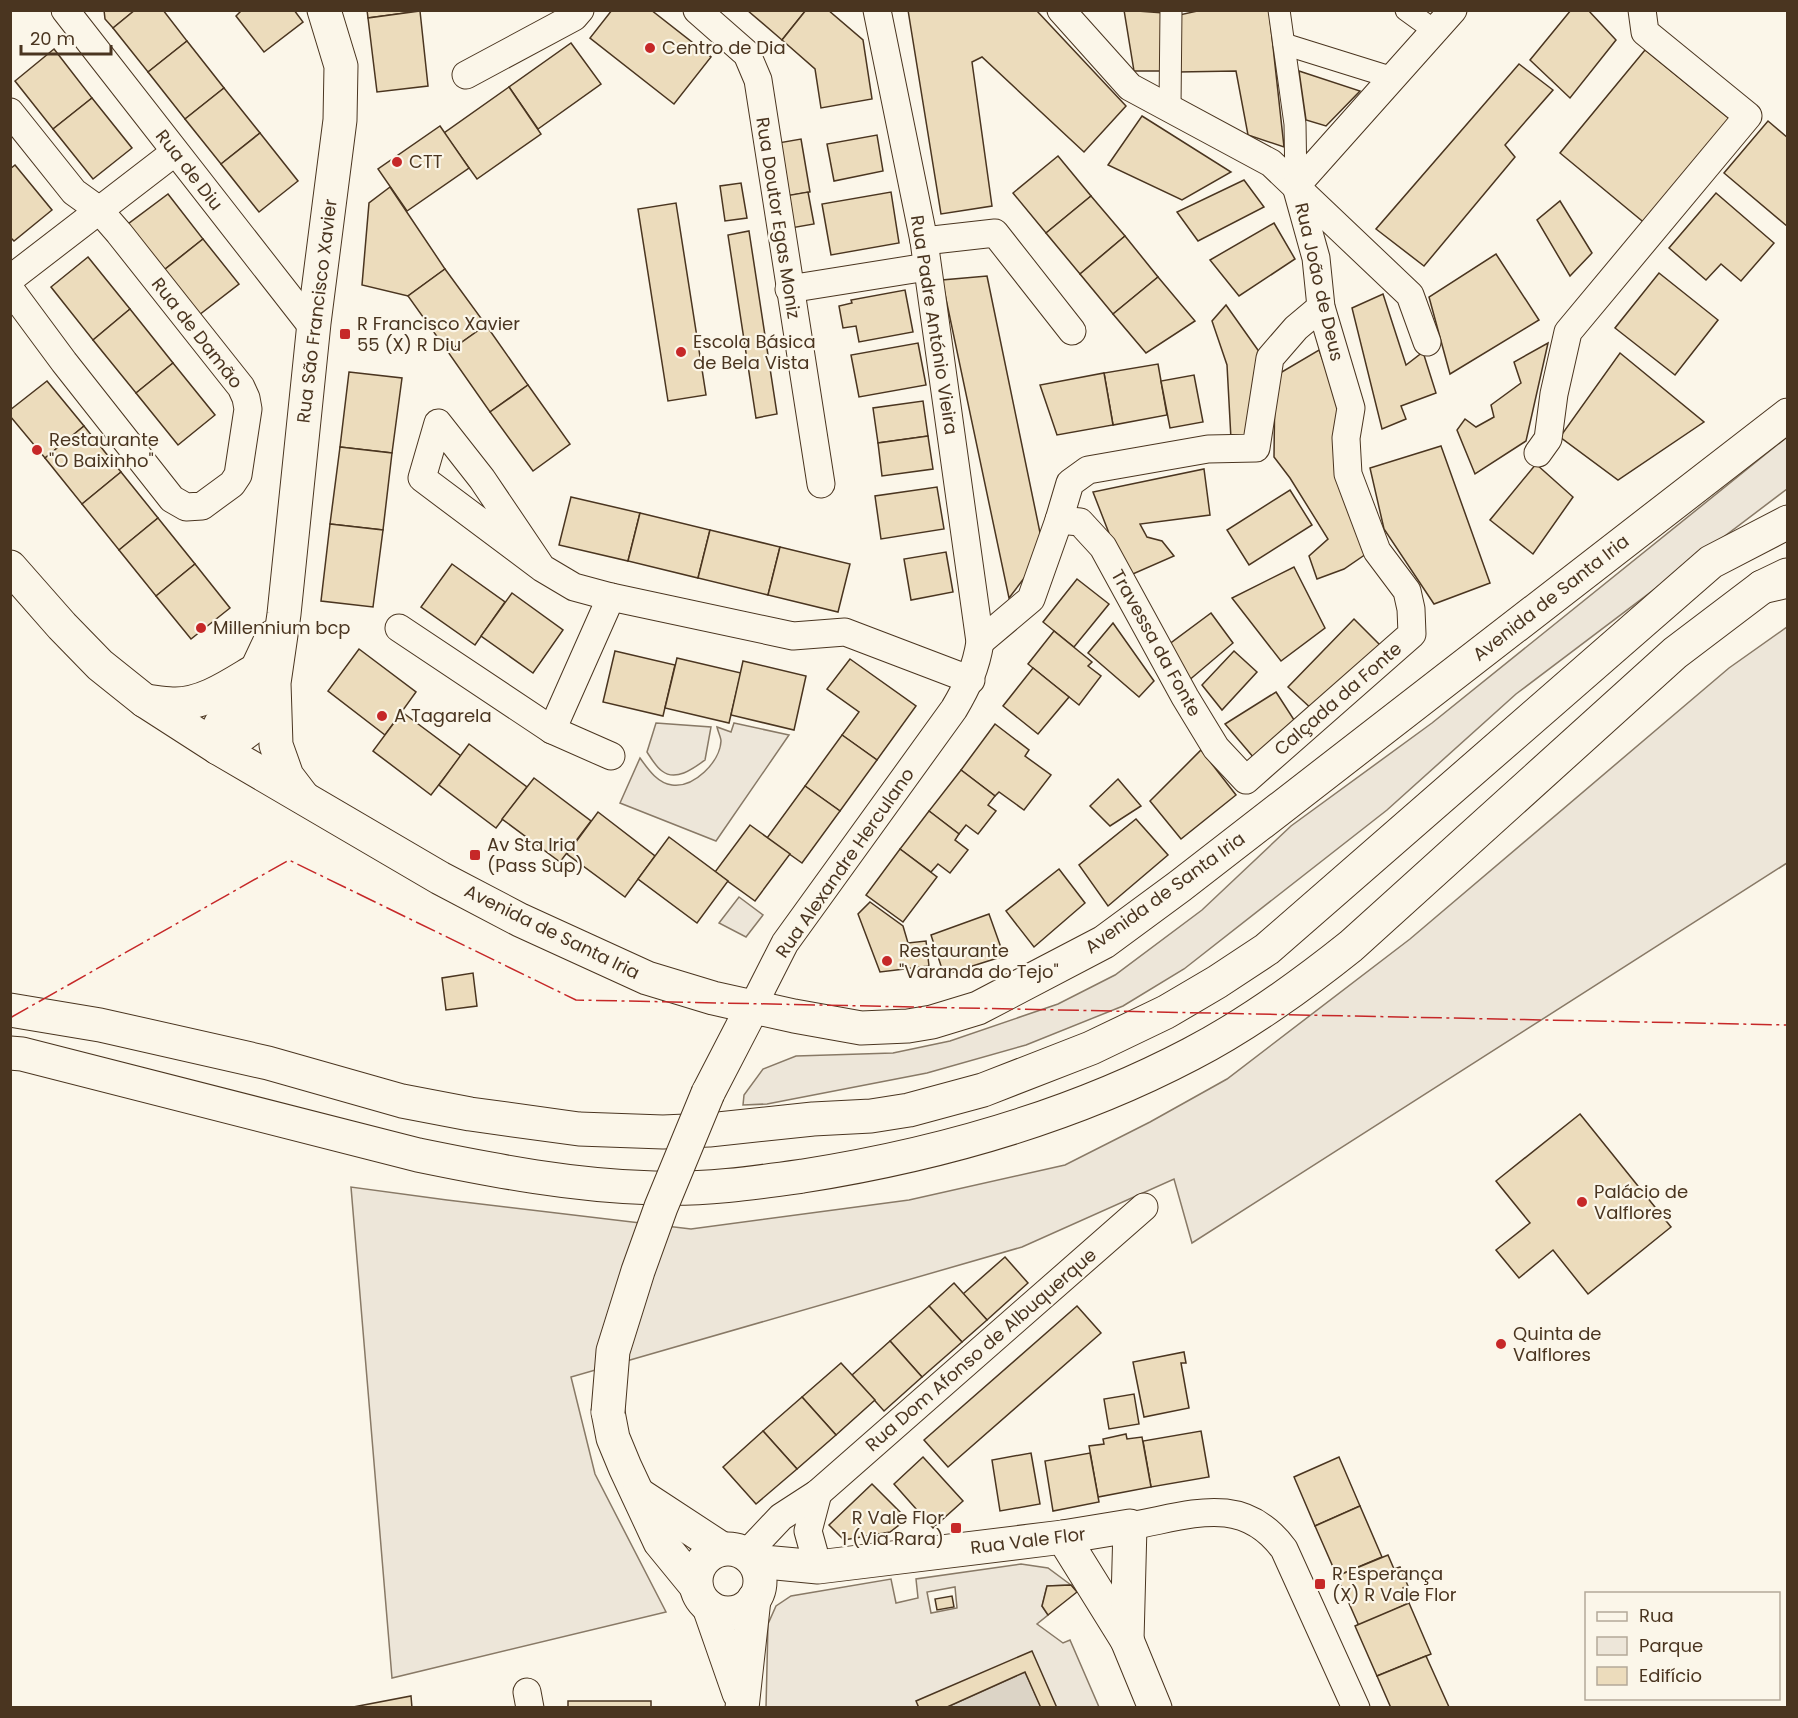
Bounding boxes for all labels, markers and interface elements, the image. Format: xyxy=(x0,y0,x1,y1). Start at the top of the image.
scale bar xyxy=(21,18,111,56)
text: 20 m xyxy=(30,26,75,51)
place label: Centro de Dia xyxy=(662,35,786,60)
marker: Centro de Dia xyxy=(643,41,657,55)
street label: Rua Doutor Egas Moniz xyxy=(750,115,807,320)
street label: Rua de Diu xyxy=(150,124,229,215)
place label: CTT xyxy=(409,149,443,174)
marker: CTT xyxy=(390,155,404,169)
street label: Rua São Francisco Xavier xyxy=(290,197,343,424)
street label: Rua João de Deus xyxy=(1289,200,1350,364)
street label: Rua Padre António Vieira xyxy=(905,213,964,436)
street label: Rua de Damão xyxy=(146,272,249,393)
place label: R Francisco Xavier 55 (X) R Diu xyxy=(357,311,520,357)
marker: R Francisco Xavier 55 (X) R Diu xyxy=(338,327,352,341)
place label: Escola Básica de Bela Vista xyxy=(693,329,816,375)
marker: Escola Básica de Bela Vista xyxy=(674,345,688,359)
place label: Restaurante "O Baixinho" xyxy=(49,427,159,473)
marker: Restaurante "O Baixinho" xyxy=(30,443,44,457)
street label: Avenida de Santa Iria xyxy=(1467,529,1634,667)
street label: Travessa da Fonte xyxy=(1106,565,1207,721)
place label: Millennium bcp xyxy=(213,615,351,640)
marker: Millennium bcp xyxy=(194,621,208,635)
street label: Calçada da Fonte xyxy=(1268,636,1407,761)
place label: A Tagarela xyxy=(394,703,492,728)
marker: A Tagarela xyxy=(375,709,389,723)
street label: Rua Alexandre Herculano xyxy=(769,763,920,963)
street label: Avenida de Santa Iria xyxy=(1080,826,1250,959)
place label: Av Sta Iria (Pass Sup) xyxy=(487,832,584,878)
marker: Av Sta Iria (Pass Sup) xyxy=(468,848,482,862)
street label: Avenida de Santa Iria xyxy=(460,878,644,985)
place label: Restaurante "Varanda do Tejo" xyxy=(899,938,1059,984)
marker: Restaurante "Varanda do Tejo" xyxy=(880,954,894,968)
place label: Palácio de Valflores xyxy=(1594,1179,1688,1225)
marker: Palácio de Valflores xyxy=(1575,1195,1589,1209)
street label: Rua Dom Afonso de Albuquerque xyxy=(860,1242,1102,1457)
place label: Quinta de Valflores xyxy=(1513,1321,1602,1367)
marker: Quinta de Valflores xyxy=(1494,1337,1508,1351)
place label: R Vale Flor 1 (Via Rara) xyxy=(842,1505,944,1551)
marker: R Vale Flor 1 (Via Rara) xyxy=(949,1521,963,1535)
street label: Rua Vale Flor xyxy=(969,1521,1087,1560)
place label: R Esperança (X) R Vale Flor xyxy=(1332,1561,1457,1607)
marker: R Esperança (X) R Vale Flor xyxy=(1313,1577,1327,1591)
legend xyxy=(1585,1592,1780,1700)
text: Rua xyxy=(1639,1603,1674,1628)
text: Parque xyxy=(1639,1633,1703,1658)
text: Edifício xyxy=(1639,1663,1702,1688)

